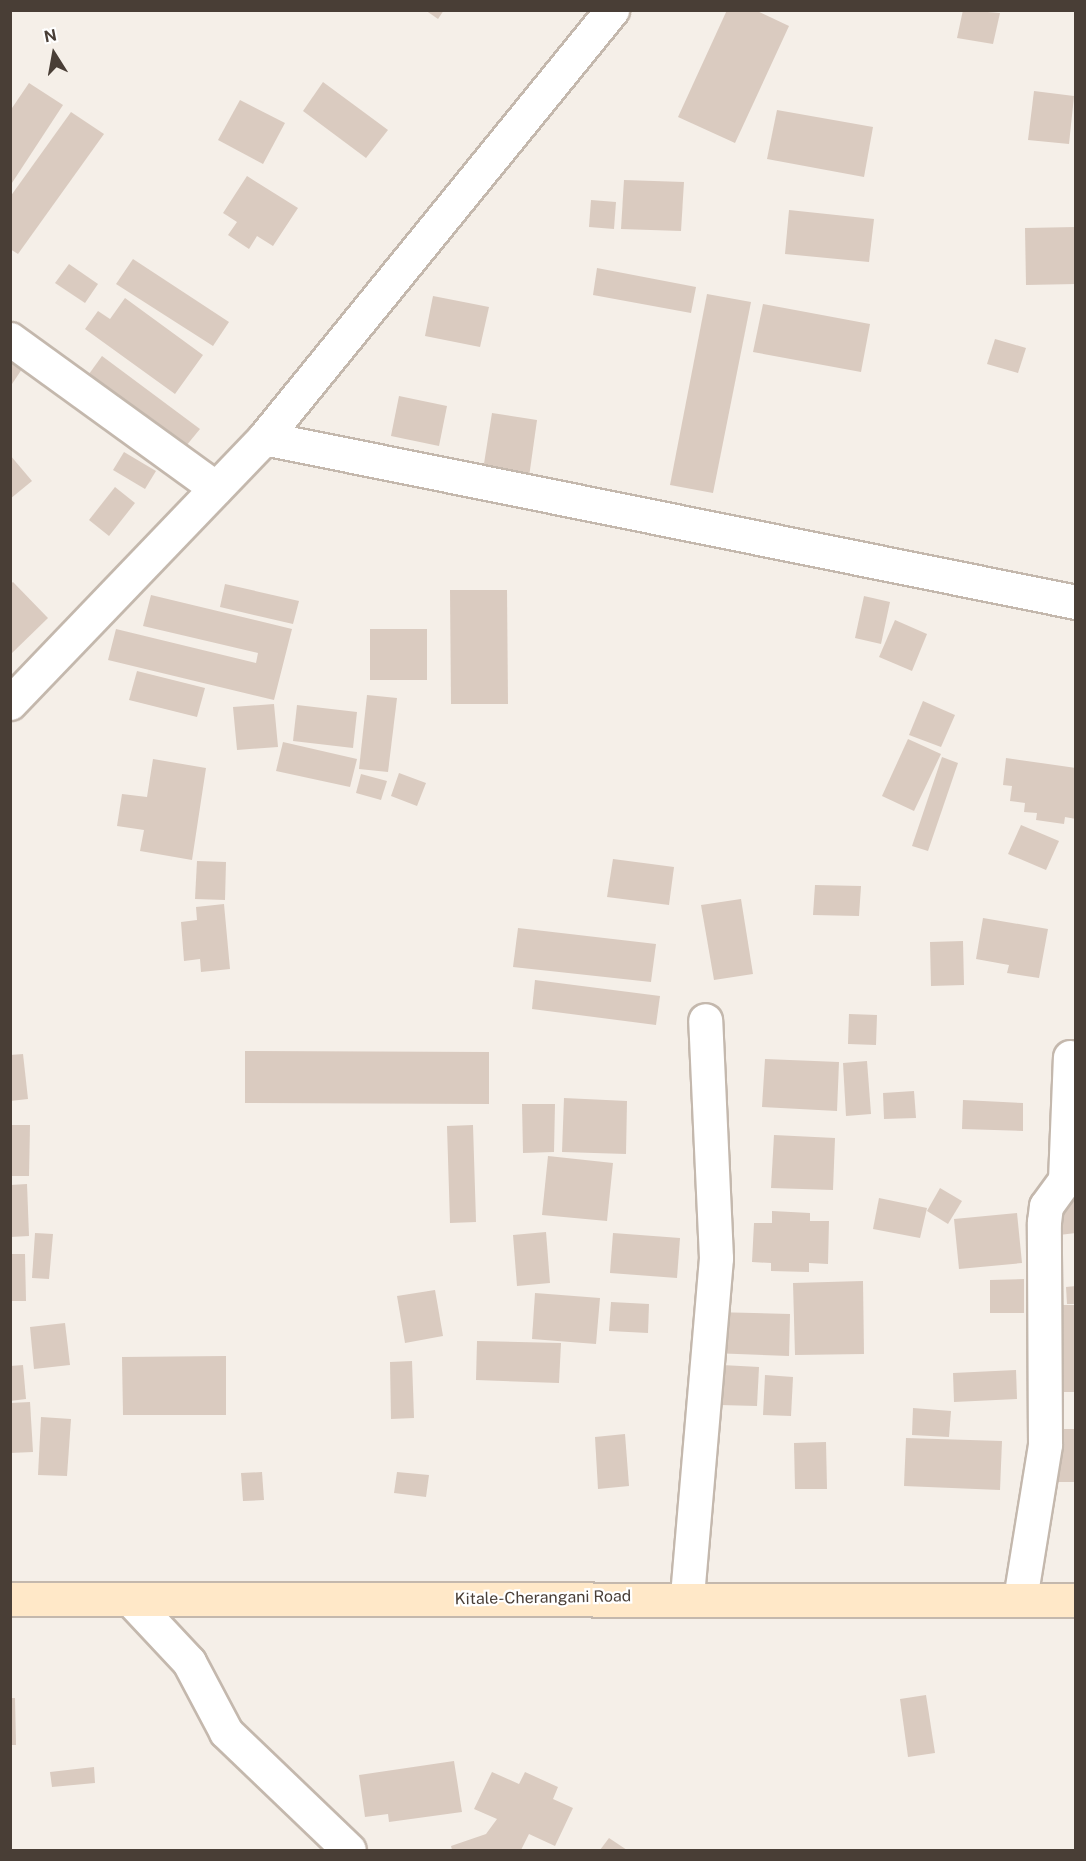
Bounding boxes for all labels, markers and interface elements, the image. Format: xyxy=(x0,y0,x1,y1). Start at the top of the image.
north arrow xyxy=(24,24,84,84)
text: N xyxy=(43,25,58,46)
street label: Kitale-Cherangani Road xyxy=(455,1587,631,1609)

